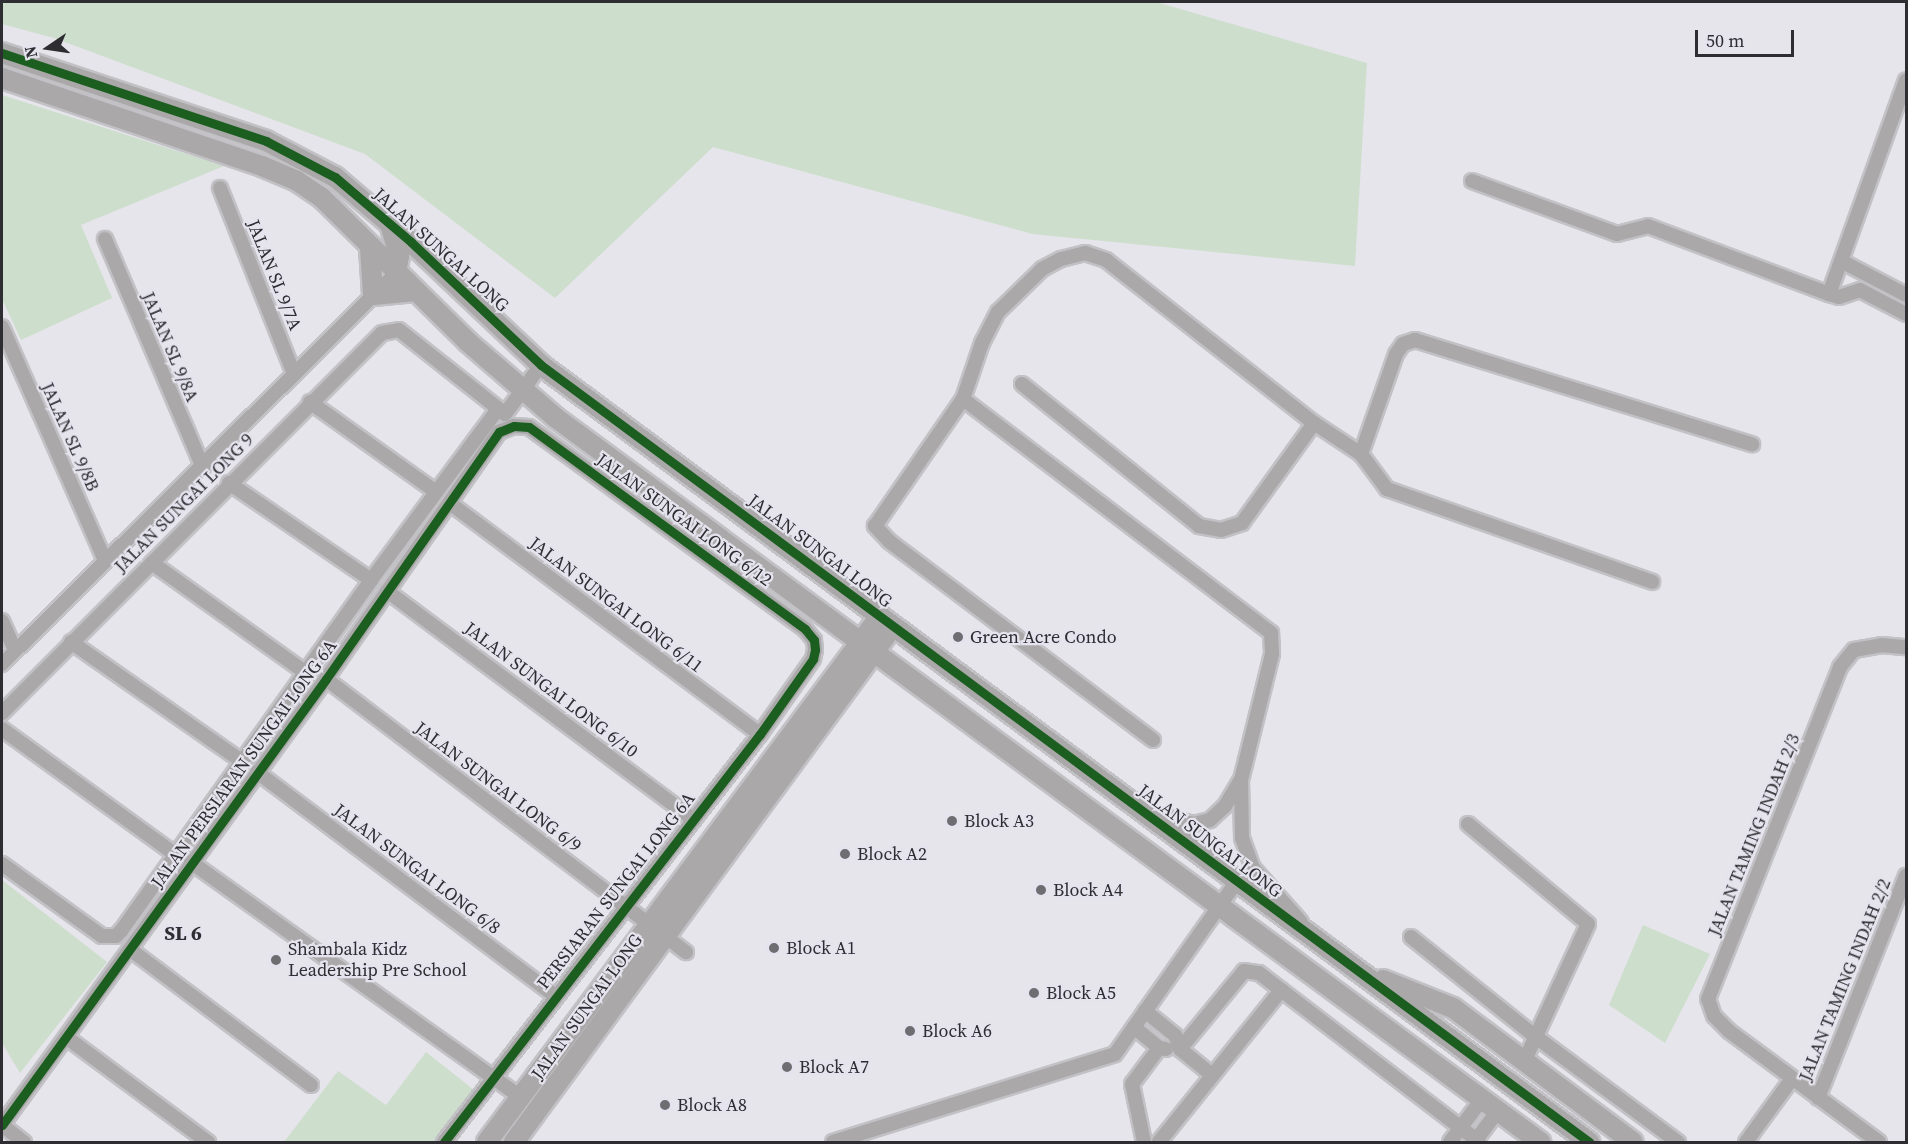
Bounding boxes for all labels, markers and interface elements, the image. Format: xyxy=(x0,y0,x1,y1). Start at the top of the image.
north arrow xyxy=(18,18,78,78)
scale bar xyxy=(1698,18,1797,56)
text: 50 m xyxy=(1706,28,1744,53)
text: N xyxy=(18,44,42,60)
street label: JALAN SUNGAI LONG xyxy=(369,184,513,316)
street label: JALAN SL 9/7A xyxy=(242,216,306,334)
street label: JALAN SL 9/8A xyxy=(137,289,203,405)
street label: JALAN SL 9/8B xyxy=(36,379,104,495)
street label: JALAN SUNGAI LONG 9 xyxy=(110,429,258,577)
street label: JALAN SUNGAI LONG 6/12 xyxy=(592,449,776,591)
street label: JALAN SUNGAI LONG xyxy=(744,490,896,612)
street label: JALAN SUNGAI LONG 6/11 xyxy=(525,533,707,677)
street label: JALAN SUNGAI LONG 6/10 xyxy=(460,618,642,762)
place label: Green Acre Condo xyxy=(970,626,1117,648)
marker: Green Acre Condo xyxy=(951,630,965,644)
street label: JALAN PERSIARAN SUNGAI LONG 6A xyxy=(147,636,341,892)
street label: JALAN SUNGAI LONG 6/9 xyxy=(410,717,586,857)
street label: JALAN TAMING INDAH 2/3 xyxy=(1703,730,1805,940)
street label: JALAN SUNGAI LONG xyxy=(1134,780,1286,902)
street label: PERSIARAN SUNGAI LONG 6A xyxy=(532,788,700,994)
street label: JALAN SUNGAI LONG 6/8 xyxy=(329,799,505,939)
place label: Block A3 xyxy=(964,810,1034,832)
marker: Block A3 xyxy=(945,814,959,828)
place label: Block A2 xyxy=(857,843,927,865)
marker: Block A2 xyxy=(838,847,852,861)
street label: JALAN TAMING INDAH 2/2 xyxy=(1794,875,1896,1085)
place label: Block A4 xyxy=(1053,879,1123,901)
marker: Block A4 xyxy=(1034,883,1048,897)
district label: SL 6 xyxy=(164,921,202,945)
street label: JALAN SUNGAI LONG xyxy=(527,930,647,1084)
place label: Block A1 xyxy=(786,937,856,959)
place label: Shambala Kidz Leadership Pre School xyxy=(288,939,467,982)
marker: Block A1 xyxy=(767,941,781,955)
marker: Shambala Kidz Leadership Pre School xyxy=(269,953,283,967)
place label: Block A5 xyxy=(1046,982,1116,1004)
marker: Block A5 xyxy=(1027,986,1041,1000)
place label: Block A6 xyxy=(922,1020,992,1042)
marker: Block A6 xyxy=(903,1024,917,1038)
place label: Block A7 xyxy=(799,1056,869,1078)
marker: Block A7 xyxy=(780,1060,794,1074)
place label: Block A8 xyxy=(677,1094,747,1116)
marker: Block A8 xyxy=(658,1098,672,1112)

